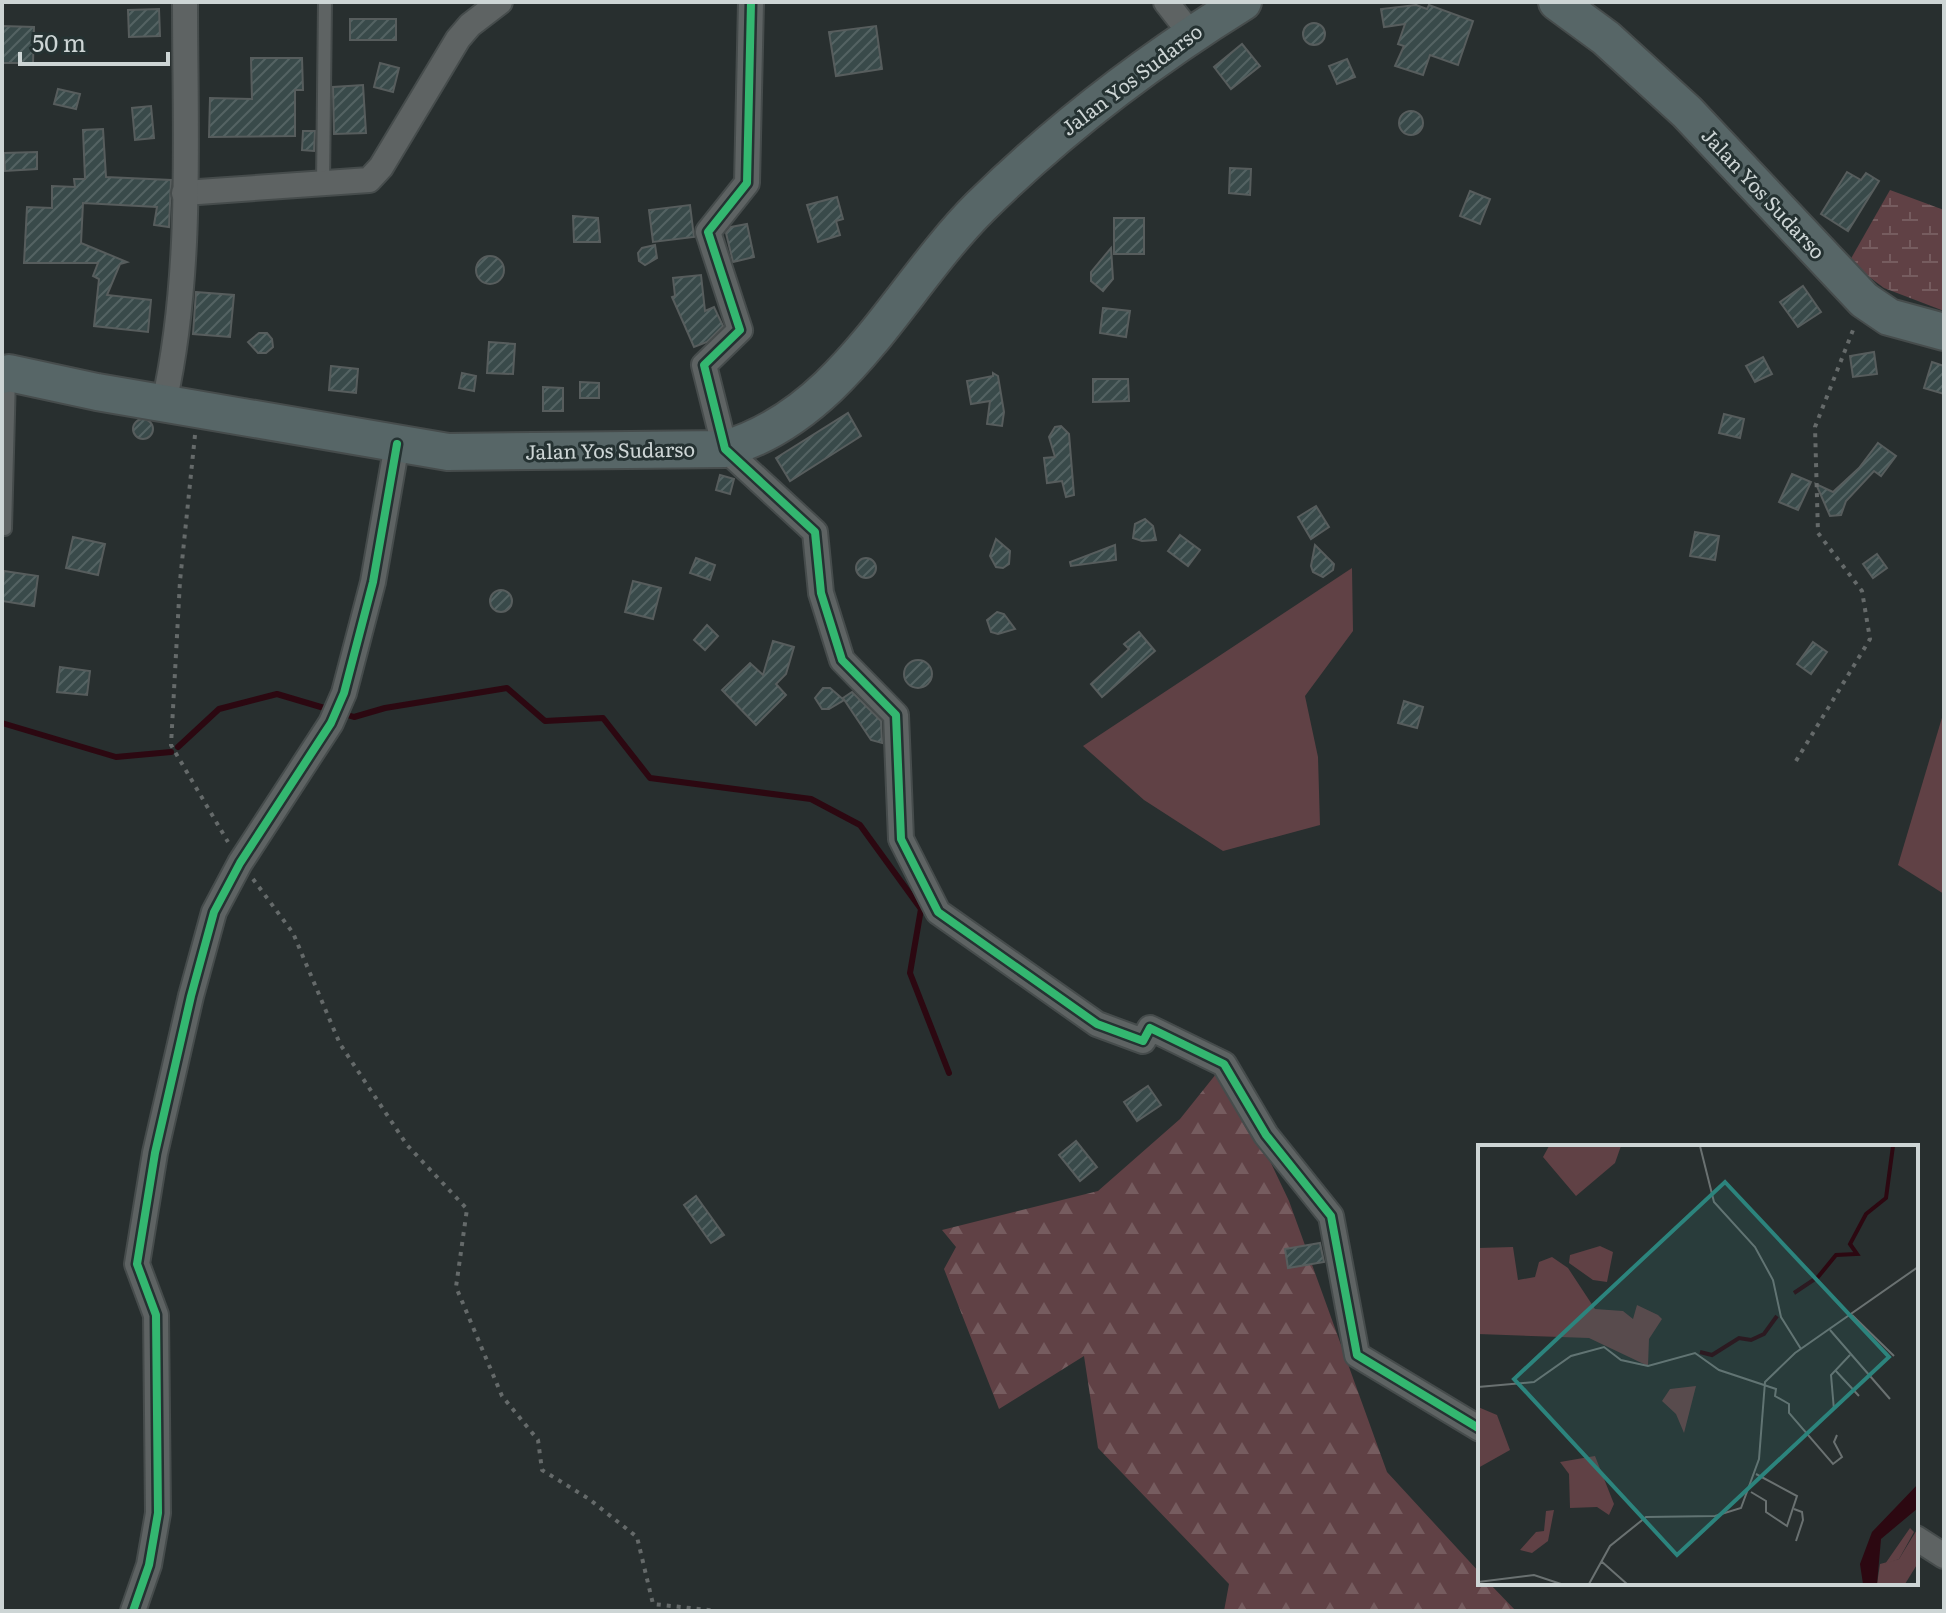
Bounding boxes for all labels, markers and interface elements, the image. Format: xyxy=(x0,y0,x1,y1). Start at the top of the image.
street label: Jalan Yos Sudarso xyxy=(1054,15,1208,142)
scale bar xyxy=(20,16,168,66)
text: 50 m xyxy=(32,24,86,59)
street label: Jalan Yos Sudarso xyxy=(1696,120,1833,265)
street label: Jalan Yos Sudarso xyxy=(525,433,695,465)
inset map xyxy=(1478,1145,1918,1585)

